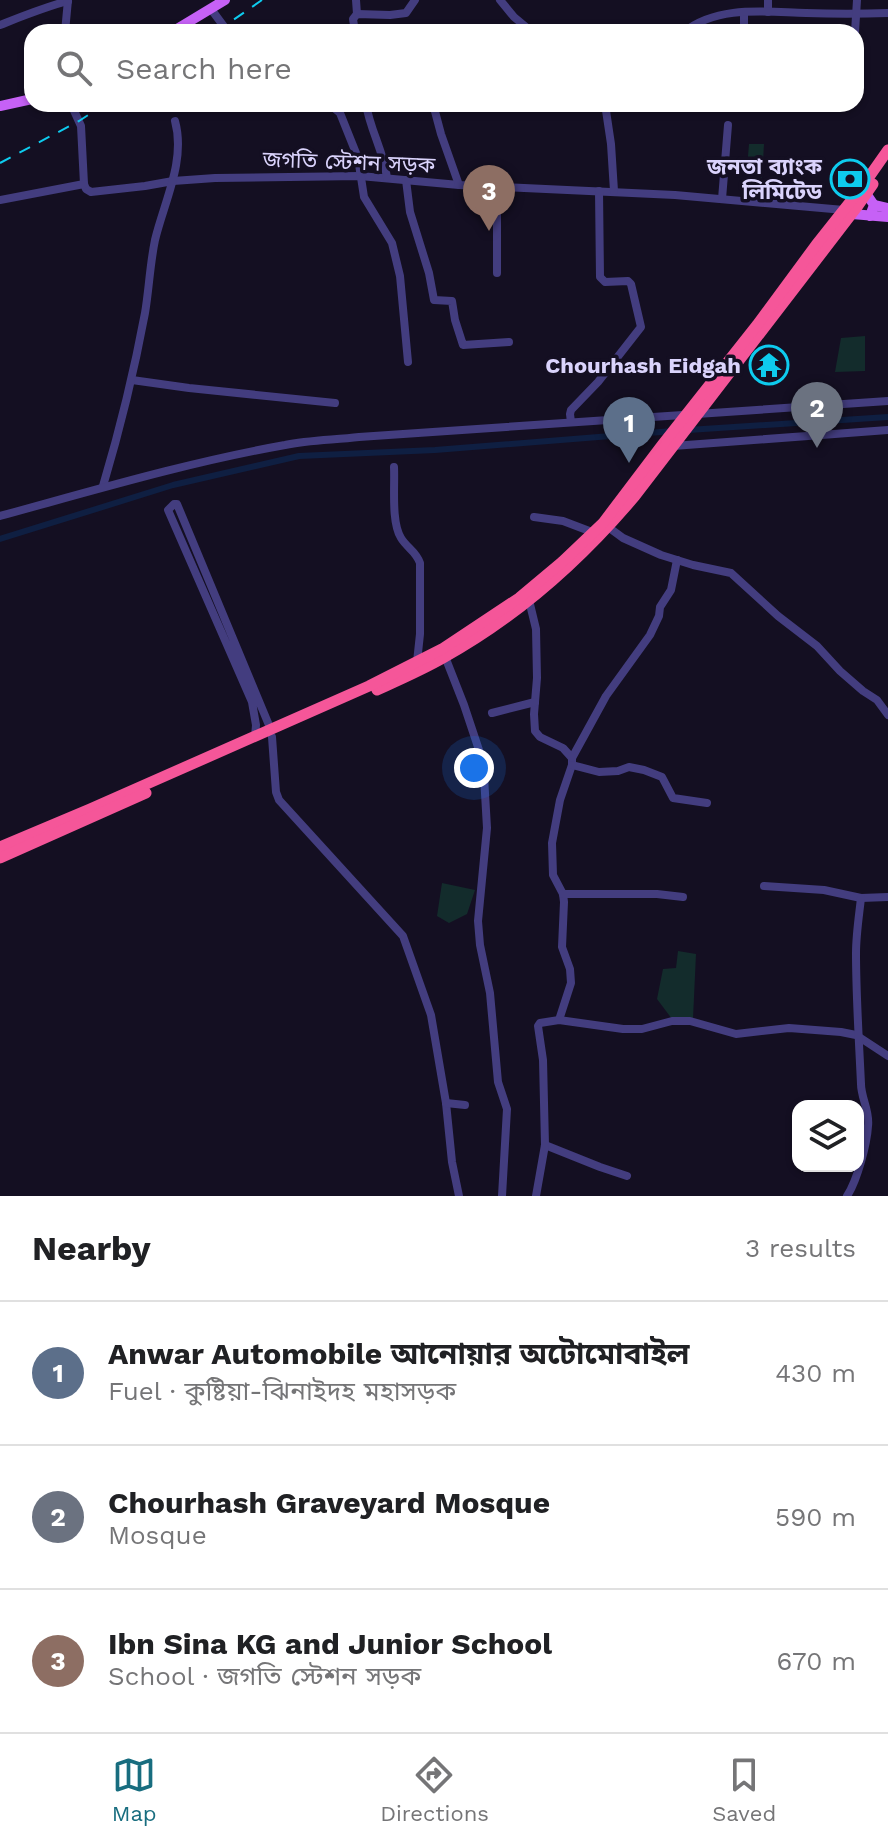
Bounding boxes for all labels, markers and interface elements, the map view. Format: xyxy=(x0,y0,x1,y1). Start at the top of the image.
search box xyxy=(24,24,864,112)
icon: search xyxy=(52,46,96,90)
text: Search here xyxy=(116,51,292,86)
street label: জগতি স্টেশন সড়ক xyxy=(261,146,436,178)
place label: জনতা ব্যাংক লিমিটেড xyxy=(706,154,823,204)
bank icon: জনতা ব্যাংক লিমিটেড xyxy=(829,158,871,200)
pin: 3 xyxy=(463,165,515,231)
temple icon: Chourhash Eidgah xyxy=(748,344,790,386)
place label: Chourhash Eidgah xyxy=(545,353,741,378)
pin: 2 xyxy=(791,382,843,448)
pin: 1 xyxy=(603,397,655,463)
your location xyxy=(454,748,494,788)
map controls xyxy=(792,1100,864,1172)
button: layers xyxy=(792,1100,864,1172)
text: Nearby xyxy=(32,1228,151,1268)
text: 3 results xyxy=(745,1233,856,1263)
text: Anwar Automobile আনোয়ার অটোমোবাইল xyxy=(108,1336,689,1371)
text: 1 xyxy=(52,1358,64,1388)
text: 430 m xyxy=(775,1358,856,1388)
text: Fuel · কুষ্টিয়া-ঝিনাইদহ মহাসড়ক xyxy=(108,1376,456,1406)
text: Chourhash Graveyard Mosque xyxy=(108,1485,550,1520)
text: 2 xyxy=(50,1502,66,1532)
text: 590 m xyxy=(775,1502,856,1532)
text: Mosque xyxy=(108,1520,207,1550)
text: Ibn Sina KG and Junior School xyxy=(108,1626,552,1661)
text: 3 xyxy=(50,1646,66,1676)
text: 670 m xyxy=(777,1646,856,1676)
text: School · জগতি স্টেশন সড়ক xyxy=(108,1661,421,1691)
tab: Map xyxy=(112,1753,157,1826)
tab: Directions xyxy=(380,1753,489,1826)
tab: Saved xyxy=(712,1753,776,1826)

